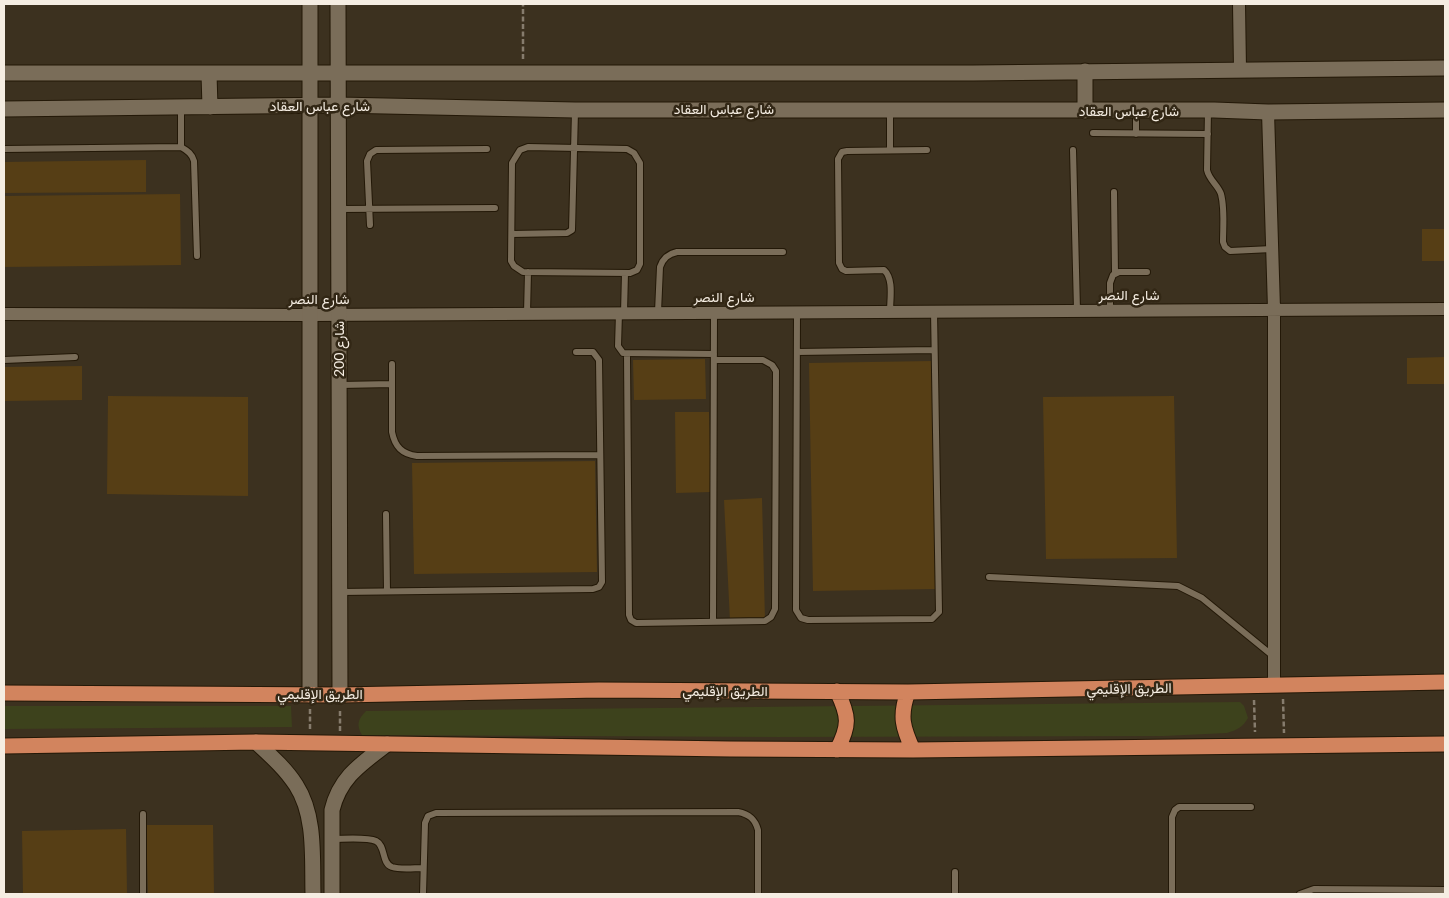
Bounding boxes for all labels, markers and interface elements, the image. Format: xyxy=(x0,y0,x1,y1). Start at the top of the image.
street label: شارع عباس العقاد xyxy=(270,98,370,114)
street label: شارع عباس العقاد xyxy=(674,101,774,117)
street label: شارع عباس العقاد xyxy=(1079,103,1179,119)
street label: شارع النصر xyxy=(1098,287,1160,303)
street label: شارع النصر xyxy=(693,289,755,305)
street label: شارع النصر xyxy=(288,291,350,307)
street label: شارع 200 xyxy=(331,321,347,377)
street label: الطريق الإقليمي xyxy=(1086,680,1172,698)
street label: الطريق الإقليمي xyxy=(682,683,768,699)
street label: الطريق الإقليمي xyxy=(277,686,363,702)

